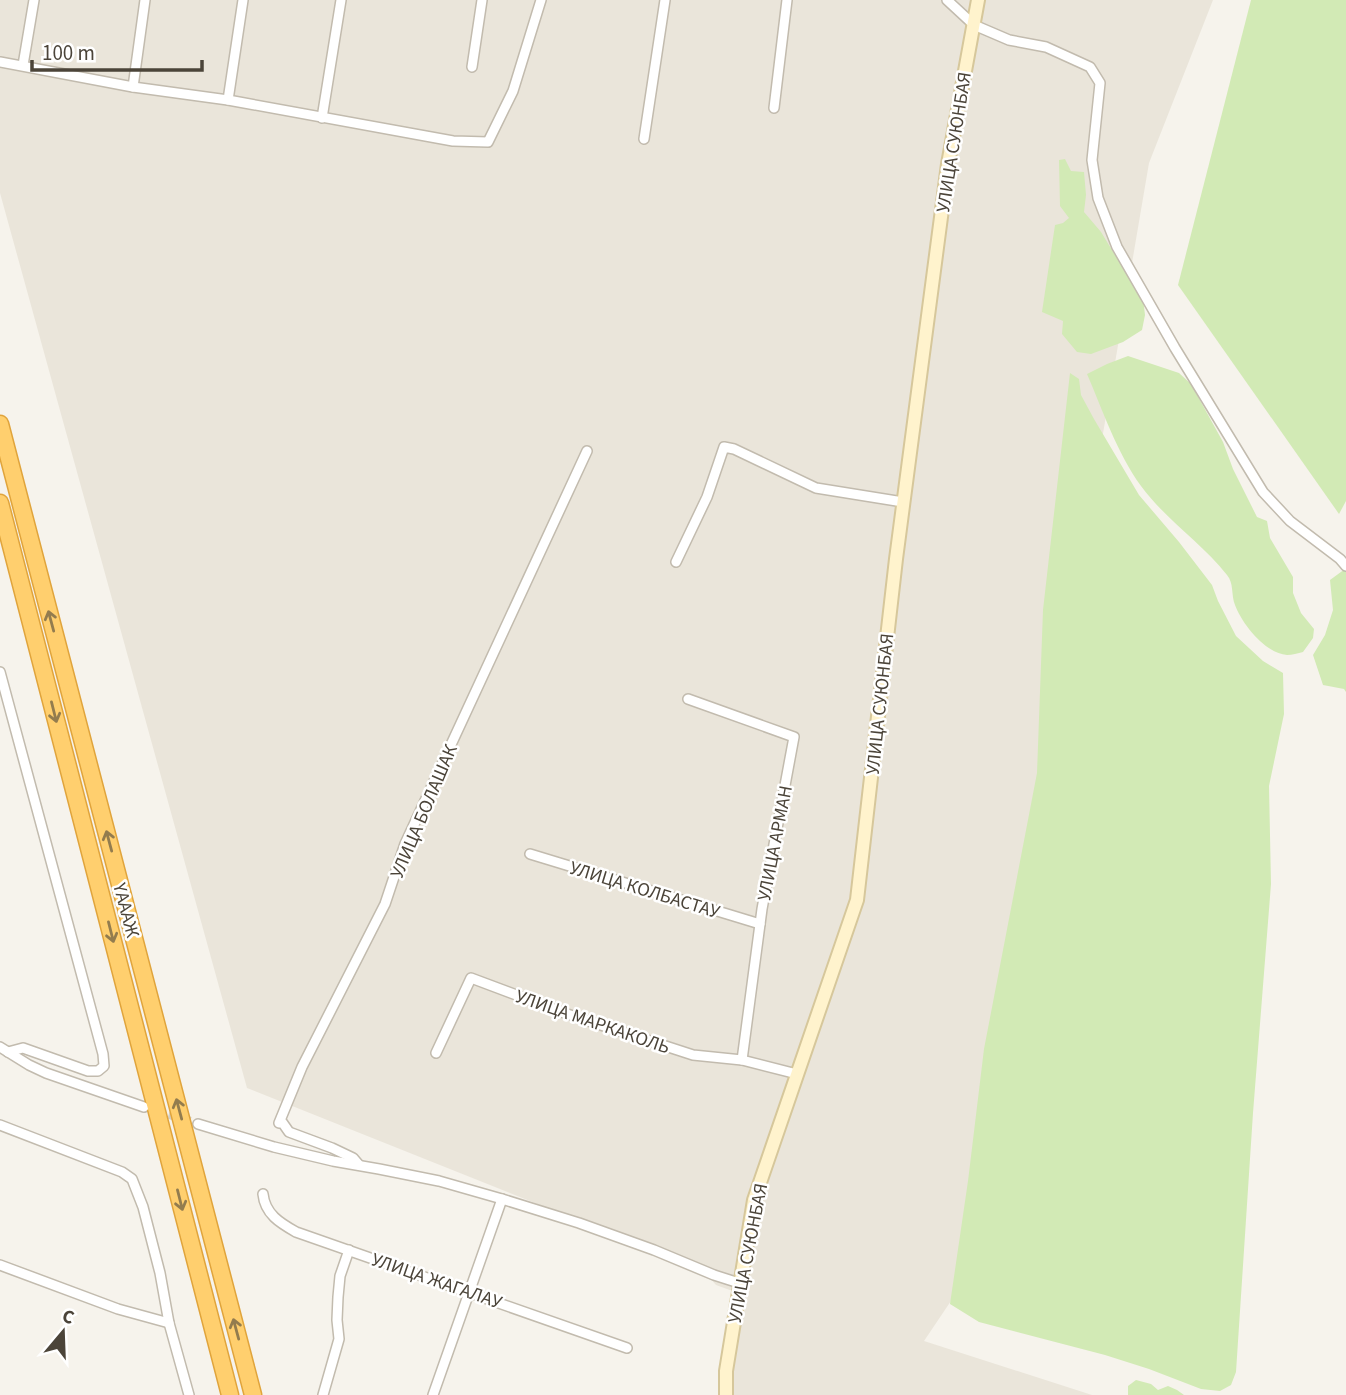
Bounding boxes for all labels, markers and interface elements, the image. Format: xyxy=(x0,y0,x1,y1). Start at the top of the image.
scale bar xyxy=(32,28,201,72)
text: 100 m xyxy=(42,38,95,68)
street label: УЛИЦА СУЮНБАЯ xyxy=(930,70,979,214)
one-way arrow xyxy=(44,610,57,633)
street label: УЛИЦА СУЮНБАЯ xyxy=(860,632,901,776)
one-way arrow xyxy=(48,700,61,722)
street label: УЛИЦА БОЛАШАК xyxy=(384,740,465,883)
street label: УЛИЦА АРМАН xyxy=(751,783,800,903)
one-way arrow xyxy=(102,830,115,853)
street label: УЛИЦА КОЛБАСТАУ xyxy=(566,855,723,926)
street label: ҮАААЖ xyxy=(105,879,146,941)
one-way arrow xyxy=(105,920,118,943)
street label: УЛИЦА МАРКАКОЛЬ xyxy=(512,983,673,1062)
one-way arrow xyxy=(172,1098,185,1121)
street label: УЛИЦА СУЮНБАЯ xyxy=(722,1181,775,1326)
one-way arrow xyxy=(174,1188,187,1210)
street label: УЛИЦА ЖАГАЛАУ xyxy=(368,1246,506,1316)
north arrow xyxy=(28,1297,98,1367)
text: С xyxy=(58,1303,78,1332)
one-way arrow xyxy=(229,1318,242,1341)

